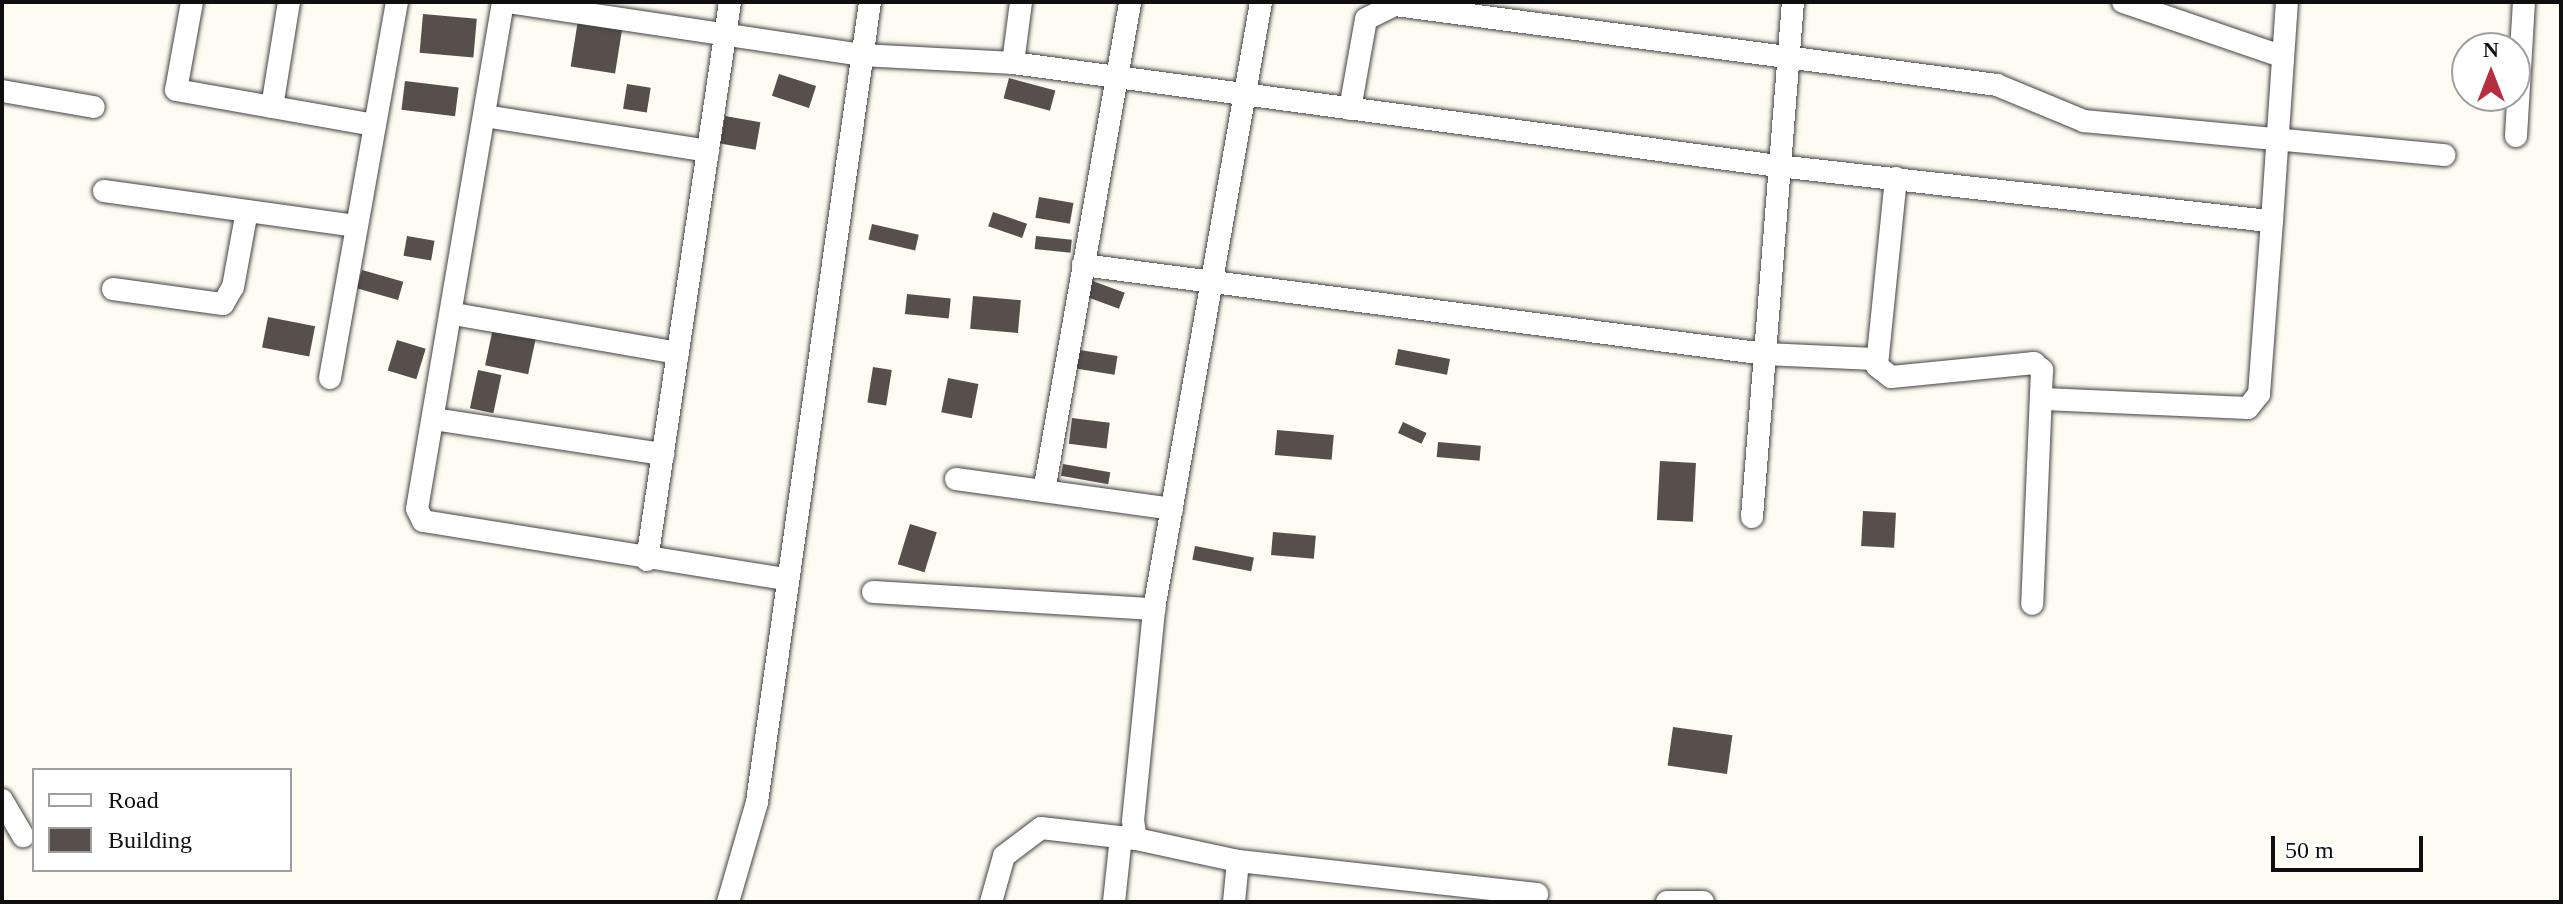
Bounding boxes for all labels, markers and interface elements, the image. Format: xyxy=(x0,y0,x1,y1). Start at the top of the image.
north arrow xyxy=(2451,32,2531,112)
text: N xyxy=(2483,37,2499,62)
legend xyxy=(32,768,292,872)
text: Road xyxy=(108,787,159,813)
scale bar xyxy=(2275,820,2427,870)
text: Building xyxy=(108,827,192,853)
text: 50 m xyxy=(2285,837,2334,863)

